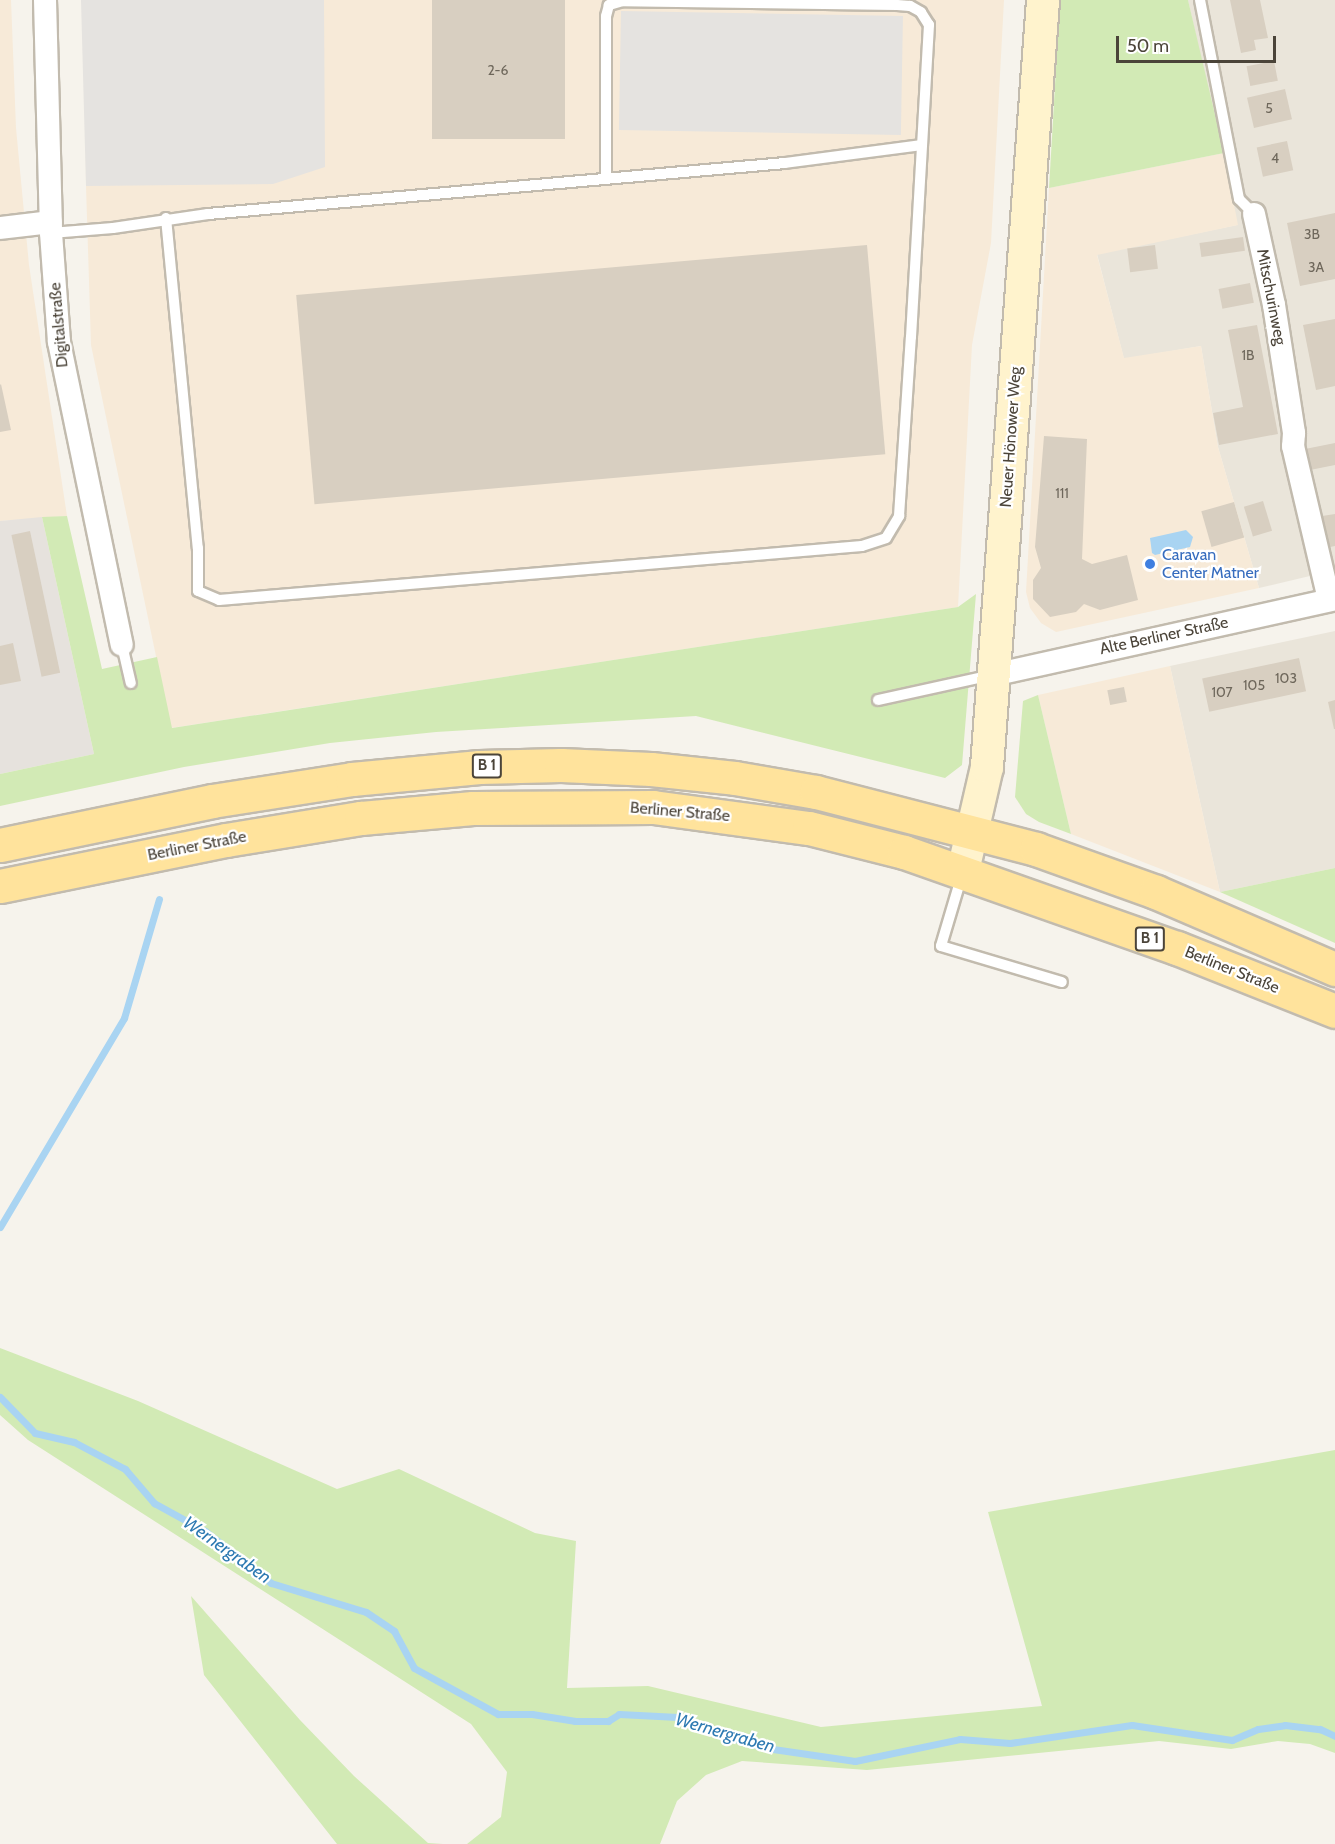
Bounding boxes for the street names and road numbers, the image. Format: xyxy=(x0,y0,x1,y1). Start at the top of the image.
street label: Mitschurinweg xyxy=(1252,247,1290,347)
street label: Digitalstraße xyxy=(46,282,72,368)
street label: Neuer Hönower Weg xyxy=(997,366,1025,508)
street label: Alte Berliner Straße xyxy=(1098,613,1230,659)
road number: B 1 xyxy=(470,754,504,778)
street label: Berliner Straße xyxy=(629,798,731,826)
street label: Berliner Straße xyxy=(146,827,248,865)
road number: B 1 xyxy=(1134,927,1166,951)
street label: Berliner Straße xyxy=(1182,942,1282,998)

